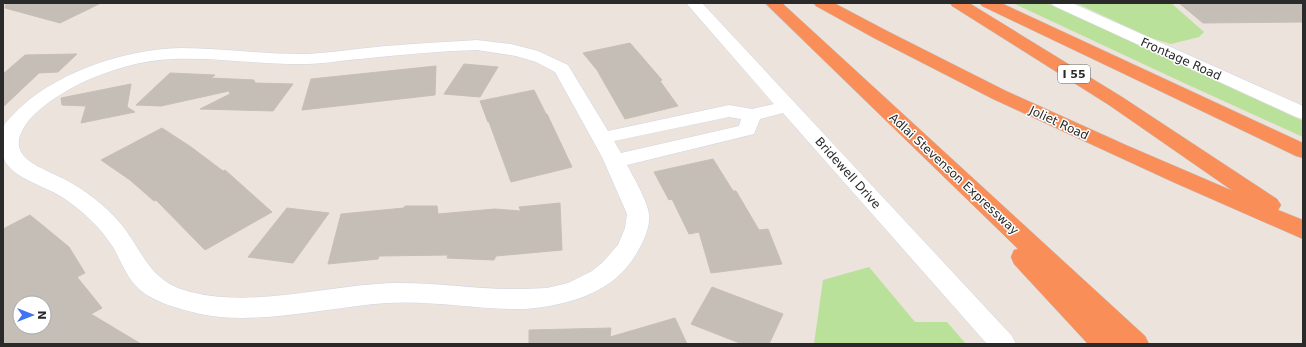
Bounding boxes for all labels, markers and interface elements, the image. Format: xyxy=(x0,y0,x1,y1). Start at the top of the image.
street label: Frontage Road xyxy=(1139,35,1223,83)
road number: I 55 xyxy=(1058,65,1090,83)
street label: Joliet Road xyxy=(1026,103,1091,143)
street label: Adlai Stevenson Expressway xyxy=(887,110,1021,238)
street label: Bridewell Drive xyxy=(812,134,884,212)
north arrow xyxy=(12,295,52,335)
text: N xyxy=(35,310,48,320)

